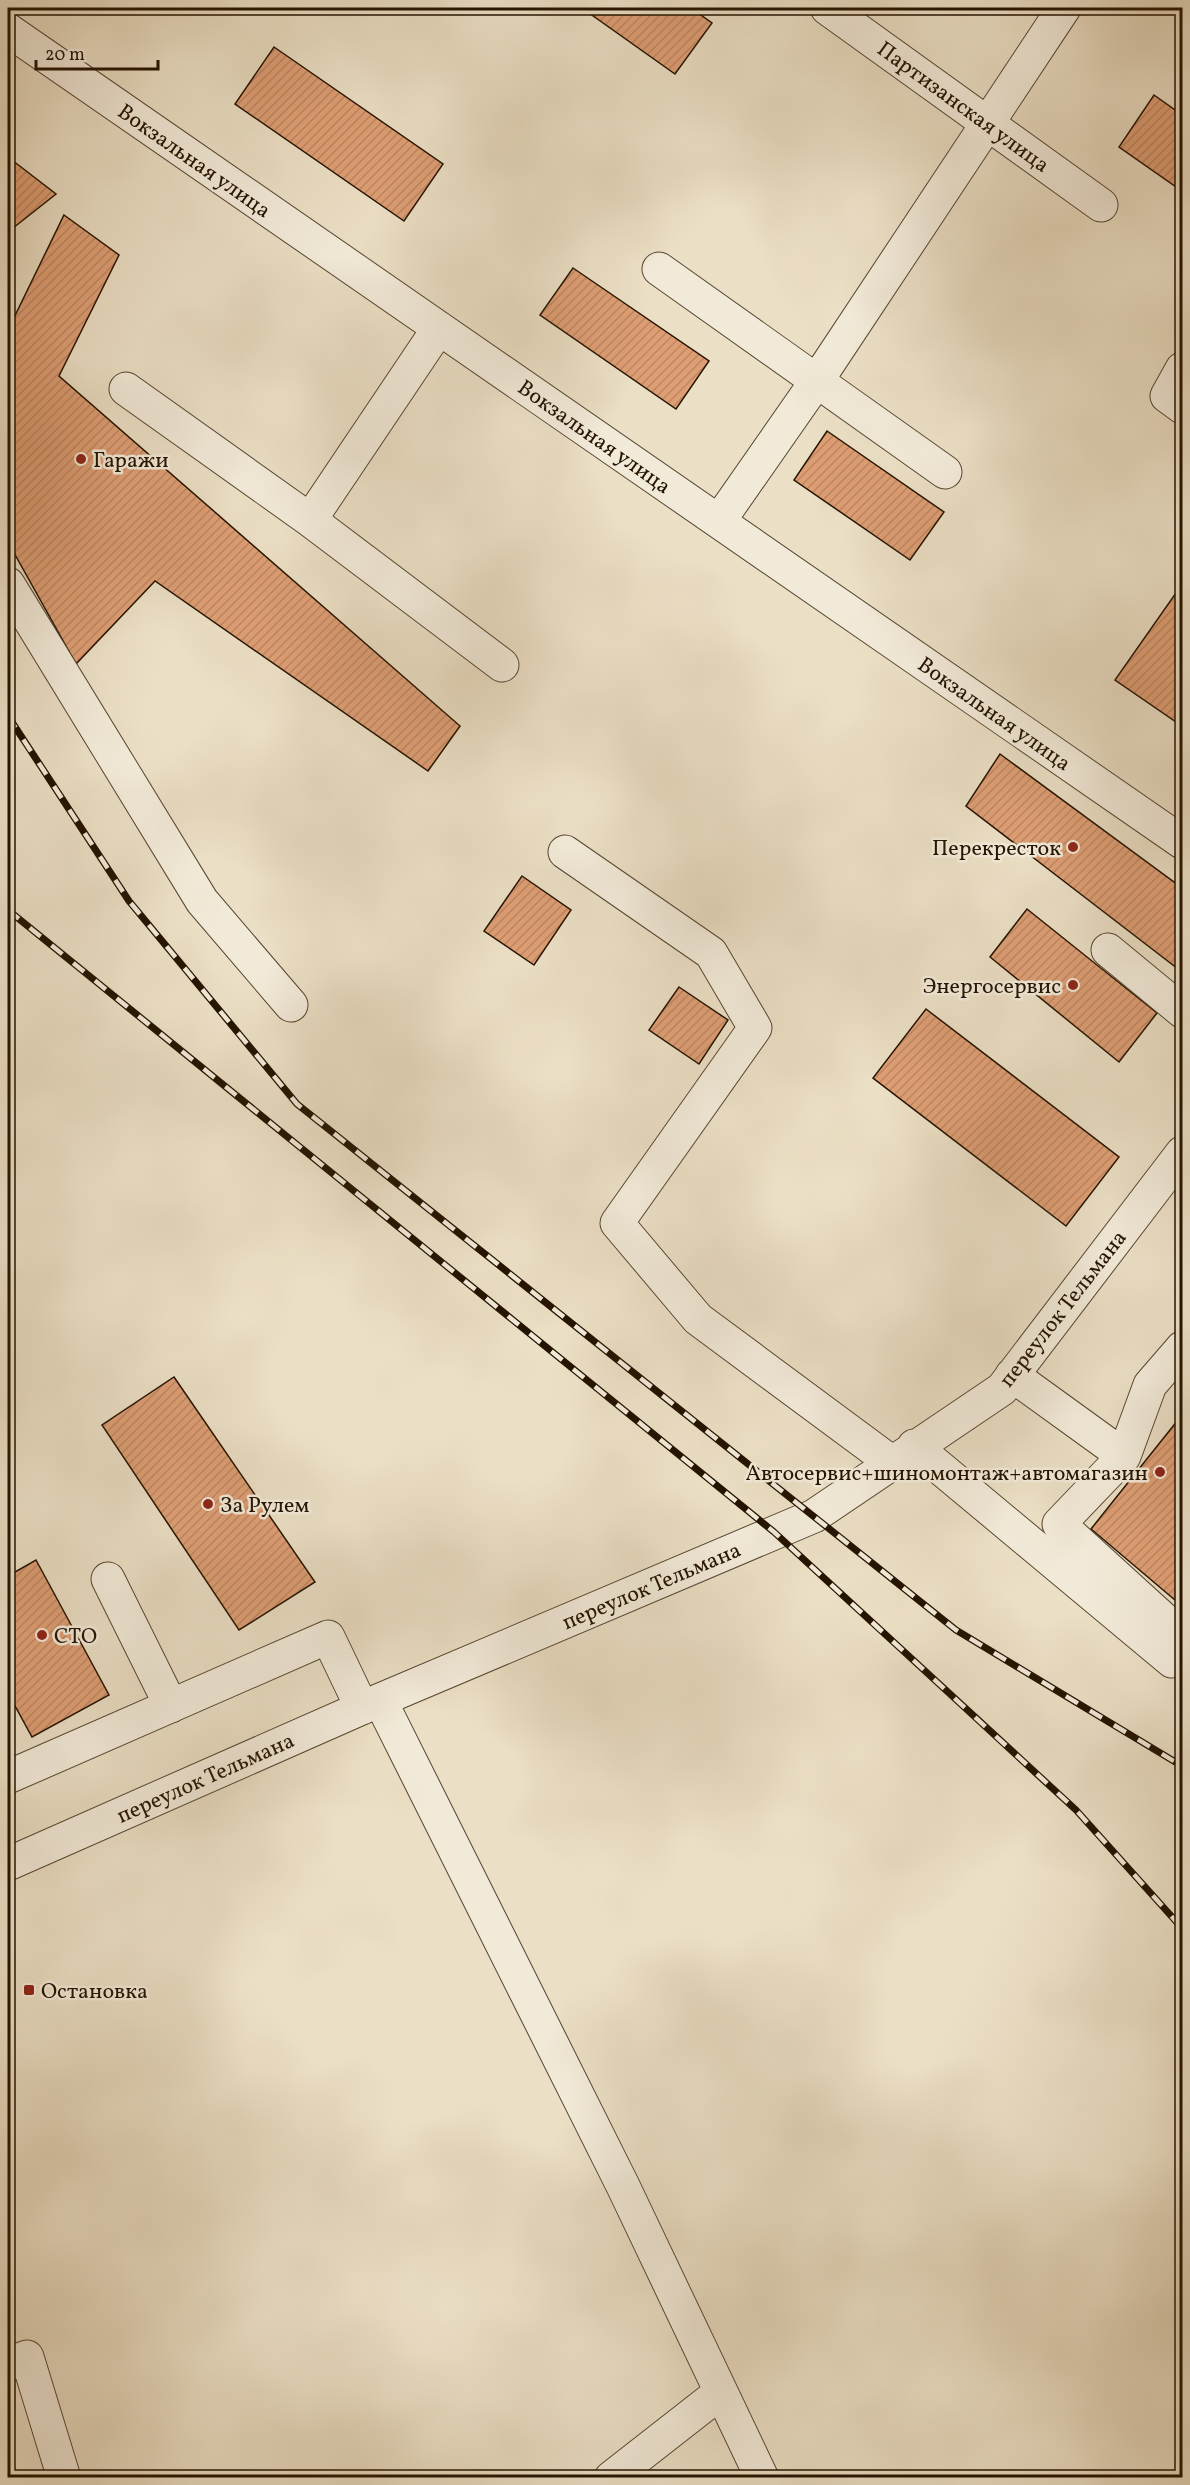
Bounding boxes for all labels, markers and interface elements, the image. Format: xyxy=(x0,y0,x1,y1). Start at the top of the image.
scale bar xyxy=(36,33,158,71)
street label: Партизанская улица xyxy=(870,35,1055,181)
text: 20 m xyxy=(45,43,85,68)
street label: Вокзальная улица xyxy=(110,97,277,227)
street label: Вокзальная улица xyxy=(510,373,677,503)
place label: Гаражи xyxy=(93,446,169,477)
marker: Гаражи xyxy=(74,452,88,466)
street label: Вокзальная улица xyxy=(910,650,1077,780)
place label: Перекресток xyxy=(932,834,1061,865)
marker: Перекресток xyxy=(1066,840,1080,854)
place label: Энергосервис xyxy=(923,972,1061,1003)
marker: Энергосервис xyxy=(1066,978,1080,992)
street label: переулок Тельмана xyxy=(993,1224,1135,1395)
place label: Автосервис+шиномонтаж+автомагазин xyxy=(746,1459,1148,1490)
marker: Автосервис+шиномонтаж+автомагазин xyxy=(1153,1465,1167,1479)
place label: За Рулем xyxy=(220,1491,309,1522)
marker: За Рулем xyxy=(201,1497,215,1511)
street label: переулок Тельмана xyxy=(558,1536,746,1639)
place label: СТО xyxy=(54,1622,97,1653)
marker: СТО xyxy=(35,1628,49,1642)
street label: переулок Тельмана xyxy=(112,1726,300,1832)
place label: Остановка xyxy=(41,1977,148,2008)
marker: Остановка xyxy=(22,1983,36,1997)

